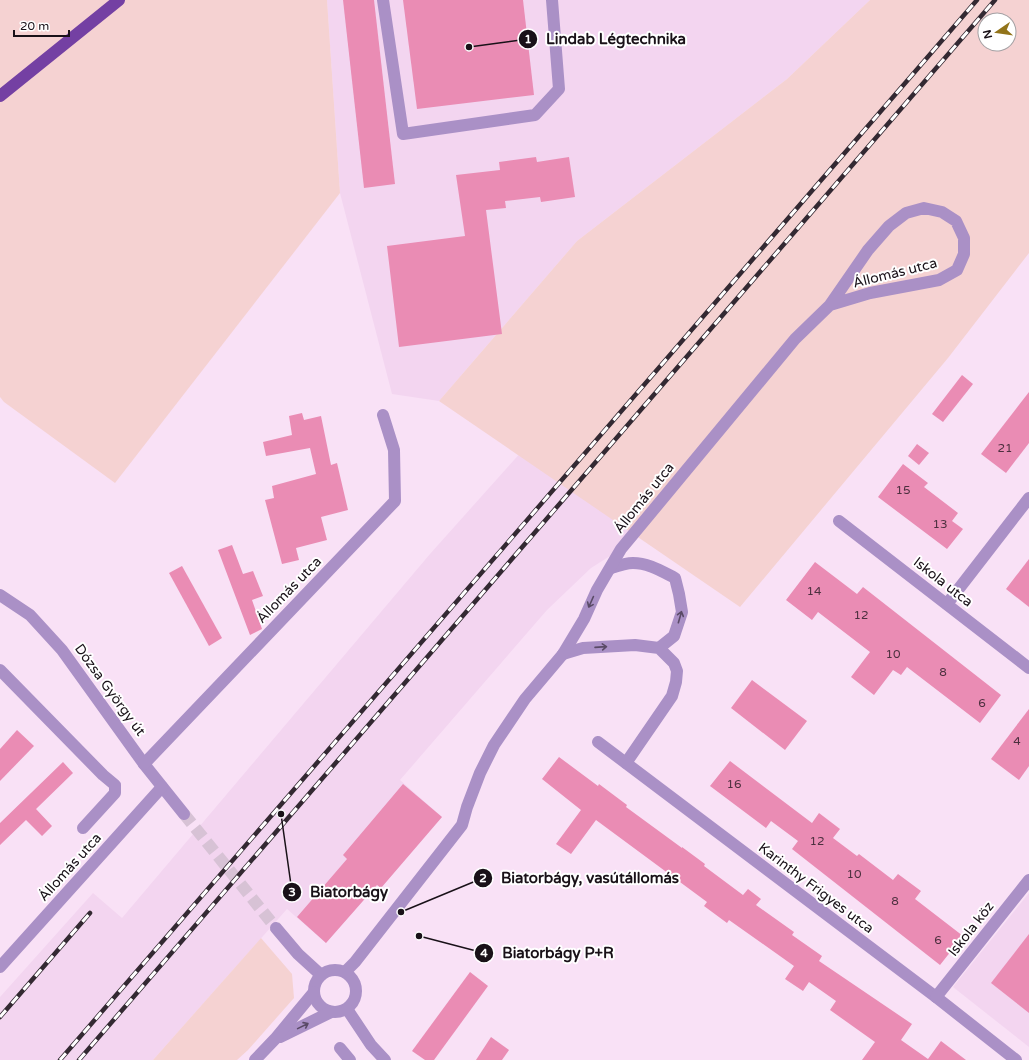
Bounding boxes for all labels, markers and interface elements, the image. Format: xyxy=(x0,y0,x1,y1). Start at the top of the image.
scale bar xyxy=(14,12,69,38)
north arrow xyxy=(977,12,1017,52)
text: 20 m xyxy=(20,19,49,33)
callout: Lindab Légtechnika xyxy=(518,25,694,52)
text: N xyxy=(980,28,995,40)
text: Lindab Légtechnika xyxy=(546,30,686,49)
text: 1 xyxy=(524,32,532,46)
street label: Állomás utca xyxy=(851,254,939,292)
house number: 21 xyxy=(997,441,1013,455)
street label: Állomás utca xyxy=(610,459,678,537)
house number: 15 xyxy=(895,483,911,497)
house number: 13 xyxy=(932,517,948,531)
street label: Állomás utca xyxy=(253,553,325,627)
street label: Iskola utca xyxy=(910,554,976,610)
house number: 14 xyxy=(806,584,822,598)
one-way arrow xyxy=(587,596,595,608)
house number: 12 xyxy=(853,608,869,622)
one-way arrow xyxy=(677,611,684,624)
street label: Dózsa György út xyxy=(71,641,149,740)
one-way arrow xyxy=(594,644,607,651)
house number: 10 xyxy=(885,647,901,661)
house number: 8 xyxy=(939,665,947,679)
house number: 6 xyxy=(978,696,986,710)
house number: 4 xyxy=(1013,734,1021,748)
house number: 16 xyxy=(726,777,742,791)
street label: Állomás utca xyxy=(35,829,105,905)
house number: 12 xyxy=(809,834,825,848)
street label: Karinthy Frigyes utca xyxy=(755,839,877,937)
callout: Biatorbágy, vasútállomás xyxy=(473,865,687,892)
house number: 10 xyxy=(846,867,862,881)
text: Biatorbágy, vasútállomás xyxy=(501,869,679,888)
text: 2 xyxy=(479,871,487,885)
callout: Biatorbágy xyxy=(282,878,396,905)
text: Biatorbágy xyxy=(310,883,388,902)
text: 3 xyxy=(288,885,296,899)
house number: 8 xyxy=(891,894,899,908)
street label: Iskola köz xyxy=(944,898,998,960)
house number: 6 xyxy=(934,933,942,947)
callout: Biatorbágy P+R xyxy=(474,940,622,967)
text: Biatorbágy P+R xyxy=(502,944,614,963)
text: 4 xyxy=(480,946,488,960)
one-way arrow xyxy=(297,1022,309,1029)

